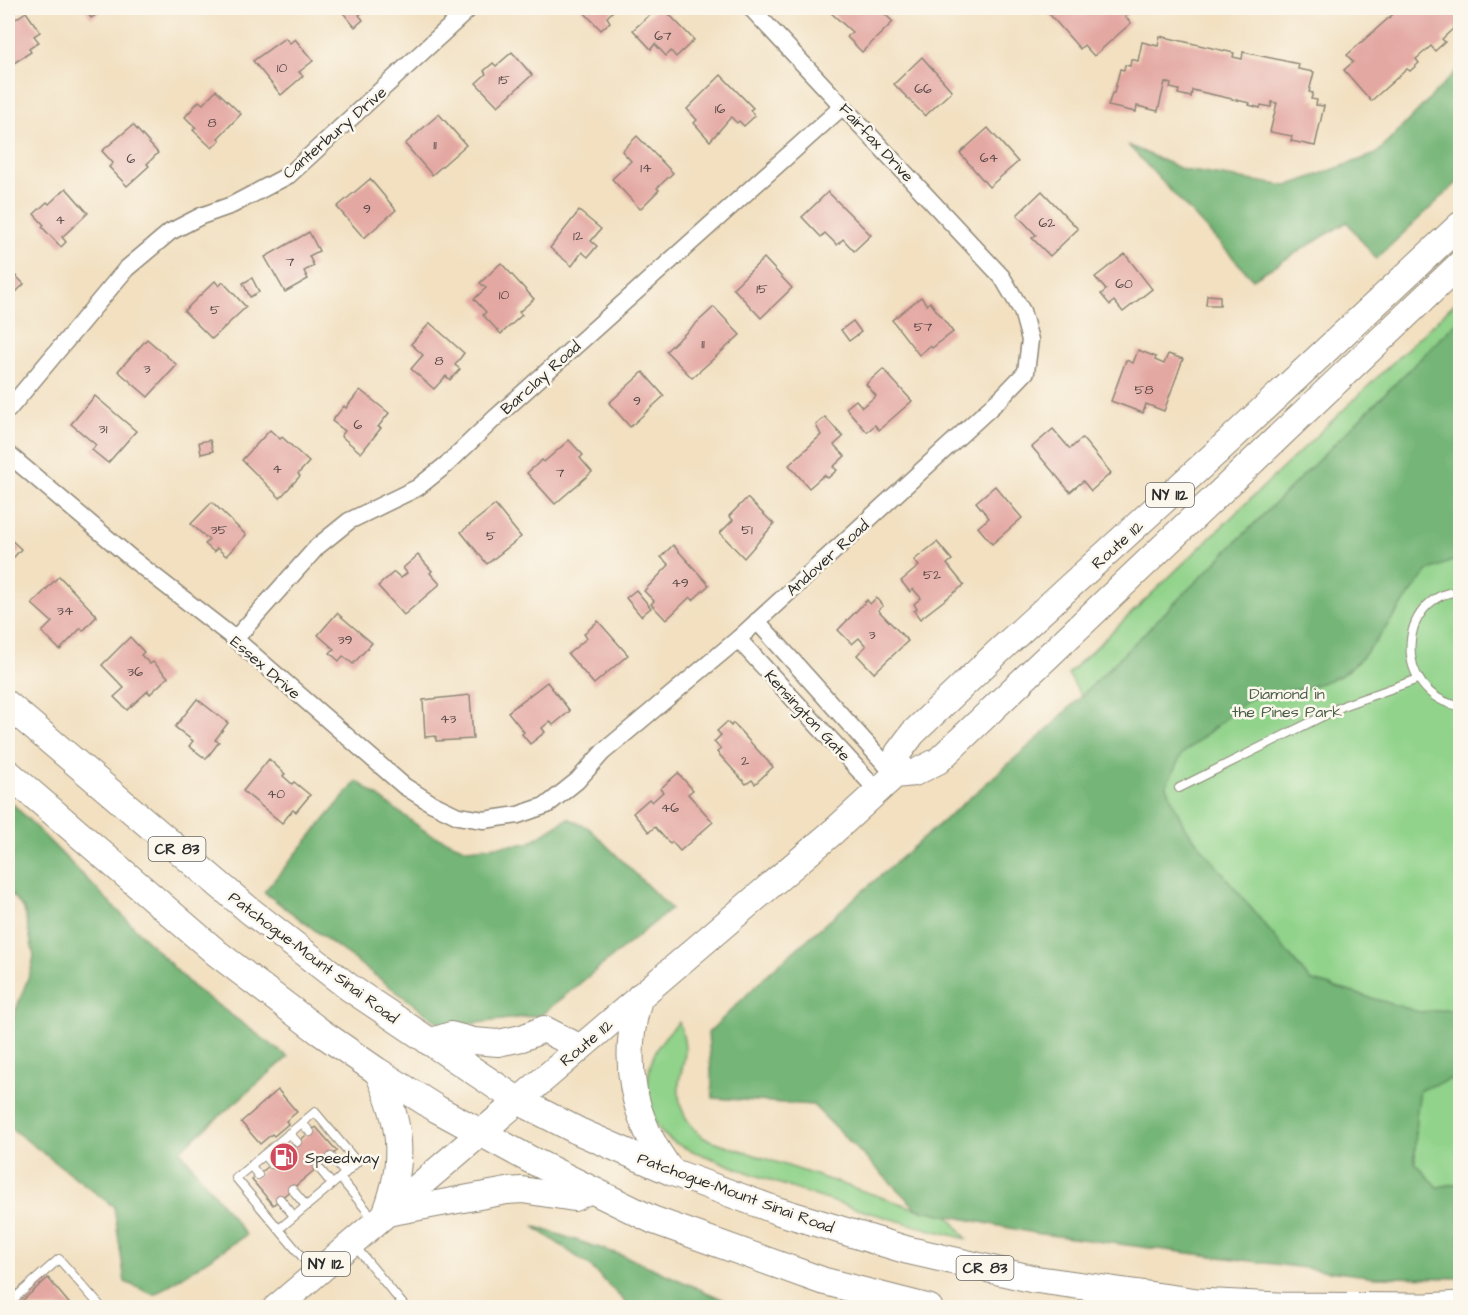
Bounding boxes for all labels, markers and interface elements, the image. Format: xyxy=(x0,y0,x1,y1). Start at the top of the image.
house number: 67 xyxy=(654,26,672,46)
house number: 10 xyxy=(277,58,287,78)
house number: 15 xyxy=(498,70,510,90)
house number: 66 xyxy=(914,79,932,99)
street label: Canterbury Drive xyxy=(278,81,392,185)
street label: Fairfax Drive xyxy=(834,98,919,187)
house number: 16 xyxy=(715,99,726,119)
house number: 8 xyxy=(207,113,217,133)
house number: 11 xyxy=(433,135,437,155)
house number: 64 xyxy=(980,148,999,168)
house number: 6 xyxy=(127,149,136,169)
house number: 14 xyxy=(640,158,652,178)
house number: 9 xyxy=(363,199,371,219)
house number: 4 xyxy=(55,210,65,230)
house number: 62 xyxy=(1039,213,1055,233)
house number: 12 xyxy=(573,226,583,246)
house number: 7 xyxy=(286,252,295,272)
house number: 60 xyxy=(1115,274,1133,294)
house number: 15 xyxy=(756,279,768,299)
house number: 10 xyxy=(499,285,509,305)
house number: 5 xyxy=(210,300,220,320)
house number: 57 xyxy=(914,317,933,337)
house number: 11 xyxy=(701,334,705,354)
street label: Barclay Road xyxy=(496,336,586,420)
house number: 8 xyxy=(434,351,444,371)
house number: 3 xyxy=(143,359,151,379)
house number: 58 xyxy=(1135,380,1154,400)
house number: 9 xyxy=(633,391,641,411)
house number: 6 xyxy=(354,415,363,435)
house number: 31 xyxy=(99,419,108,439)
house number: 4 xyxy=(272,459,282,479)
house number: 7 xyxy=(556,463,565,483)
road number: NY 112 xyxy=(1146,483,1194,507)
street label: Andover Road xyxy=(782,515,874,601)
street label: Route 112 xyxy=(1087,515,1149,574)
house number: 35 xyxy=(210,520,228,540)
house number: 51 xyxy=(741,520,753,540)
house number: 5 xyxy=(486,526,496,546)
house number: 52 xyxy=(923,565,941,585)
house number: 49 xyxy=(671,573,689,593)
house number: 34 xyxy=(57,601,74,621)
house number: 3 xyxy=(868,625,876,645)
house number: 39 xyxy=(337,630,353,650)
street label: Essex Drive xyxy=(225,631,306,705)
house number: 36 xyxy=(127,662,143,682)
street label: Kensington Gate xyxy=(759,665,856,767)
park label: Diamond in the Pines Park xyxy=(1232,683,1342,723)
house number: 43 xyxy=(440,709,456,729)
house number: 2 xyxy=(741,751,749,771)
house number: 40 xyxy=(267,784,285,804)
house number: 46 xyxy=(661,798,679,818)
road number: CR 83 xyxy=(148,837,206,861)
street label: Patchogue-Mount Sinai Road xyxy=(223,887,403,1030)
street label: Route 112 xyxy=(555,1014,618,1072)
fuel station icon: Speedway xyxy=(268,1141,300,1173)
place label: Speedway xyxy=(305,1147,380,1170)
street label: Patchogue-Mount Sinai Road xyxy=(634,1147,837,1240)
road number: NY 112 xyxy=(302,1252,350,1276)
road number: CR 83 xyxy=(956,1256,1014,1280)

